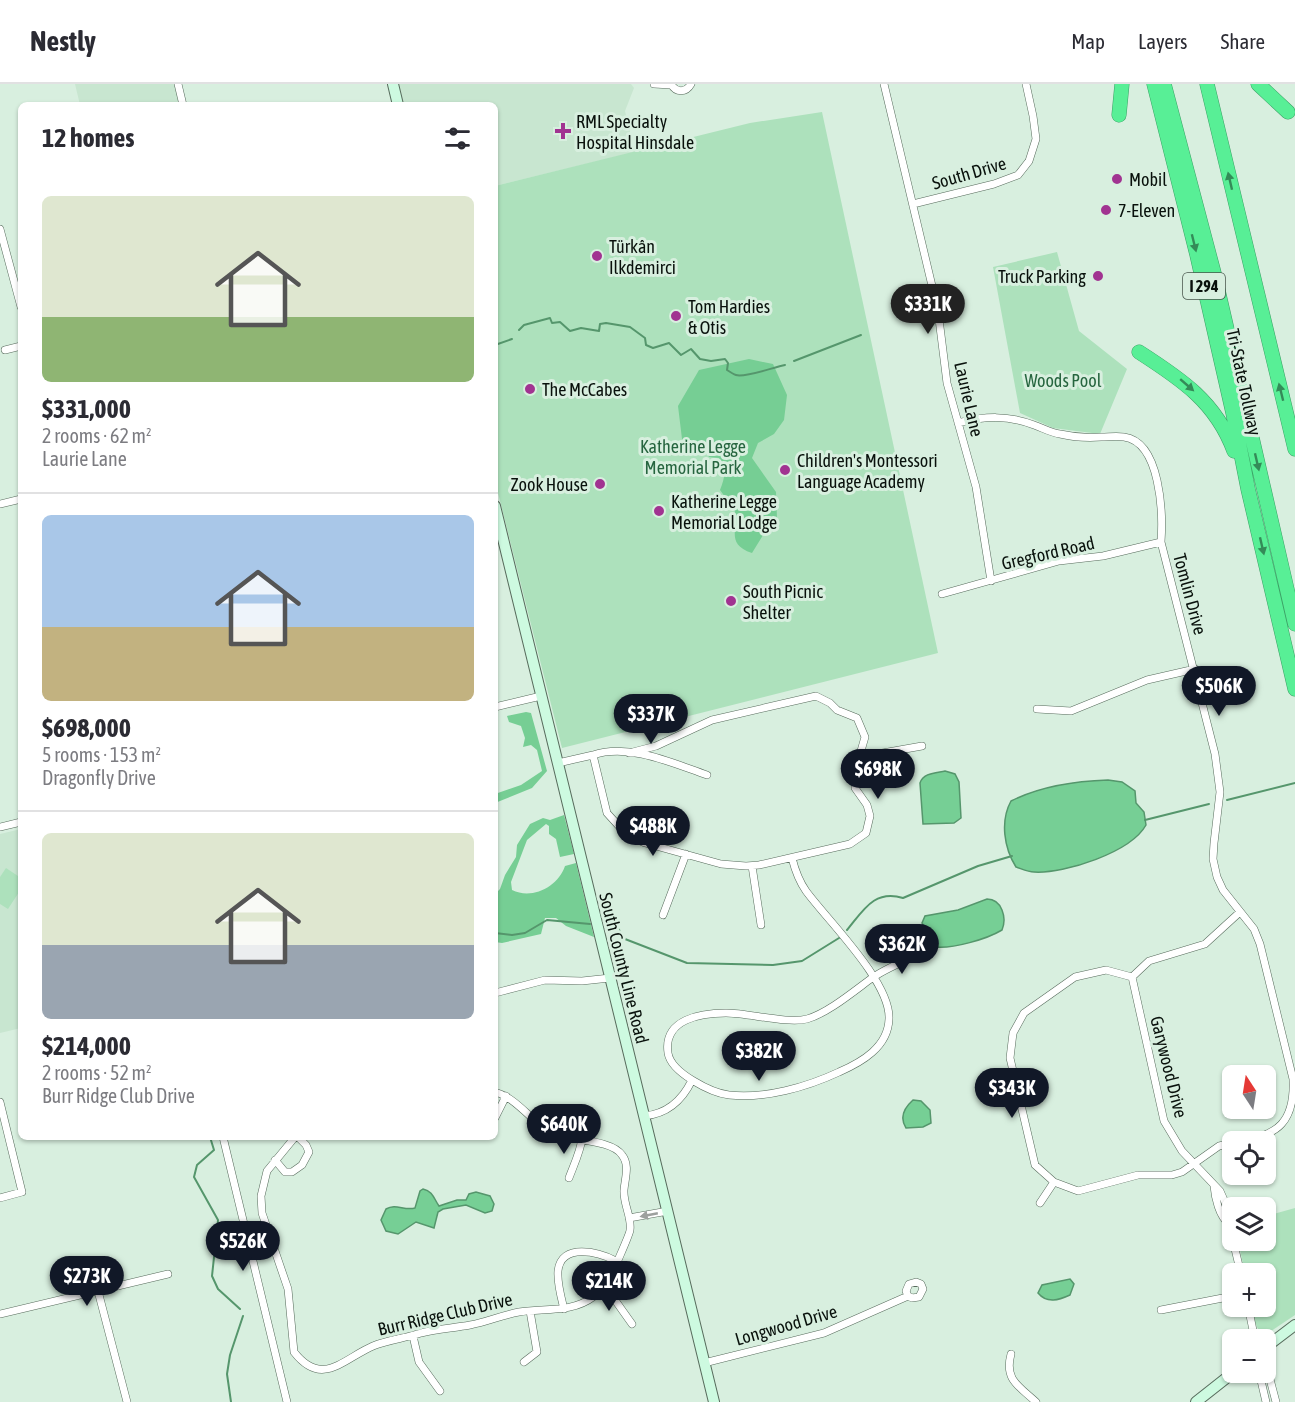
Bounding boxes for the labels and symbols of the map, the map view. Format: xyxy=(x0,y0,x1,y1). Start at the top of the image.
place label: RML Specialty Hospital Hinsdale xyxy=(576,111,694,153)
marker: RML Specialty Hospital Hinsdale xyxy=(554,122,572,140)
street label: South Drive xyxy=(930,152,1008,194)
place label: Mobil xyxy=(1129,169,1167,190)
marker: Mobil xyxy=(1110,172,1124,186)
one-way arrow xyxy=(1225,172,1234,191)
place label: 7-Eleven xyxy=(1118,200,1175,221)
marker: 7-Eleven xyxy=(1099,203,1113,217)
one-way arrow xyxy=(1190,233,1200,252)
place label: Türkân Ilkdemirci xyxy=(609,236,676,278)
marker: Türkân Ilkdemirci xyxy=(590,249,604,263)
place label: Truck Parking xyxy=(998,266,1086,287)
marker: Truck Parking xyxy=(1091,269,1105,283)
road number: I 294 xyxy=(1183,273,1225,299)
pin: $331K xyxy=(886,284,970,335)
place label: Tom Hardies & Otis xyxy=(688,296,770,338)
marker: Tom Hardies & Otis xyxy=(669,309,683,323)
street label: Tri-State Tollway xyxy=(1222,327,1266,437)
street label: Laurie Lane xyxy=(950,359,988,439)
park label: Woods Pool xyxy=(1024,370,1102,391)
one-way arrow xyxy=(1180,378,1195,392)
place label: The McCabes xyxy=(542,379,627,400)
marker: The McCabes xyxy=(523,382,537,396)
one-way arrow xyxy=(1276,383,1286,401)
park label: Katherine Legge Memorial Park xyxy=(640,436,746,478)
place label: Children's Montessori Language Academy xyxy=(797,450,938,492)
one-way arrow xyxy=(1253,452,1262,471)
marker: Children's Montessori Language Academy xyxy=(778,463,792,477)
place label: Zook House xyxy=(510,474,588,495)
marker: Zook House xyxy=(593,477,607,491)
place label: Katherine Legge Memorial Lodge xyxy=(671,491,777,533)
marker: Katherine Legge Memorial Lodge xyxy=(652,504,666,518)
street label: Gregford Road xyxy=(999,532,1097,574)
one-way arrow xyxy=(1257,537,1267,555)
street label: Tomlin Drive xyxy=(1169,551,1211,637)
place label: South Picnic Shelter xyxy=(743,581,823,623)
marker: South Picnic Shelter xyxy=(724,594,738,608)
pin: $506K xyxy=(1177,666,1261,717)
pin: $337K xyxy=(609,694,693,745)
pin: $698K xyxy=(836,749,920,800)
pin: $488K xyxy=(611,806,695,857)
street label: South County Line Road xyxy=(595,890,653,1046)
pin: $362K xyxy=(860,924,944,975)
street label: Garywood Drive xyxy=(1146,1014,1192,1120)
pin: $382K xyxy=(717,1031,801,1082)
north arrow xyxy=(1222,1065,1276,1119)
pin: $343K xyxy=(970,1068,1054,1119)
pin: $640K xyxy=(522,1104,606,1155)
one-way arrow xyxy=(639,1211,658,1220)
pin: $526K xyxy=(201,1221,285,1272)
pin: $273K xyxy=(45,1256,129,1307)
pin: $214K xyxy=(567,1261,651,1312)
street label: Burr Ridge Club Drive xyxy=(376,1288,514,1340)
street label: Longwood Drive xyxy=(732,1300,840,1350)

